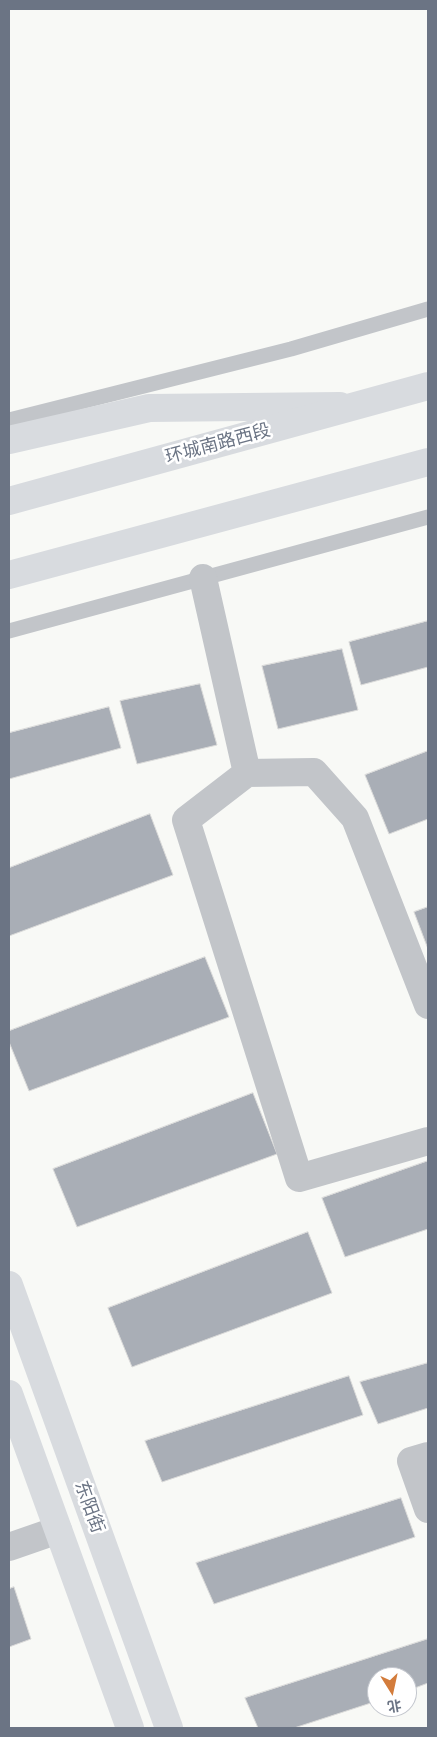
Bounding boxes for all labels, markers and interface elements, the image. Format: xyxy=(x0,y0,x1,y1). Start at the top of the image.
street label: 环城南路西段 xyxy=(163,420,273,468)
street label: 东阳街 xyxy=(70,1478,108,1536)
north arrow xyxy=(367,1667,417,1717)
text: 北 xyxy=(386,1696,403,1716)

